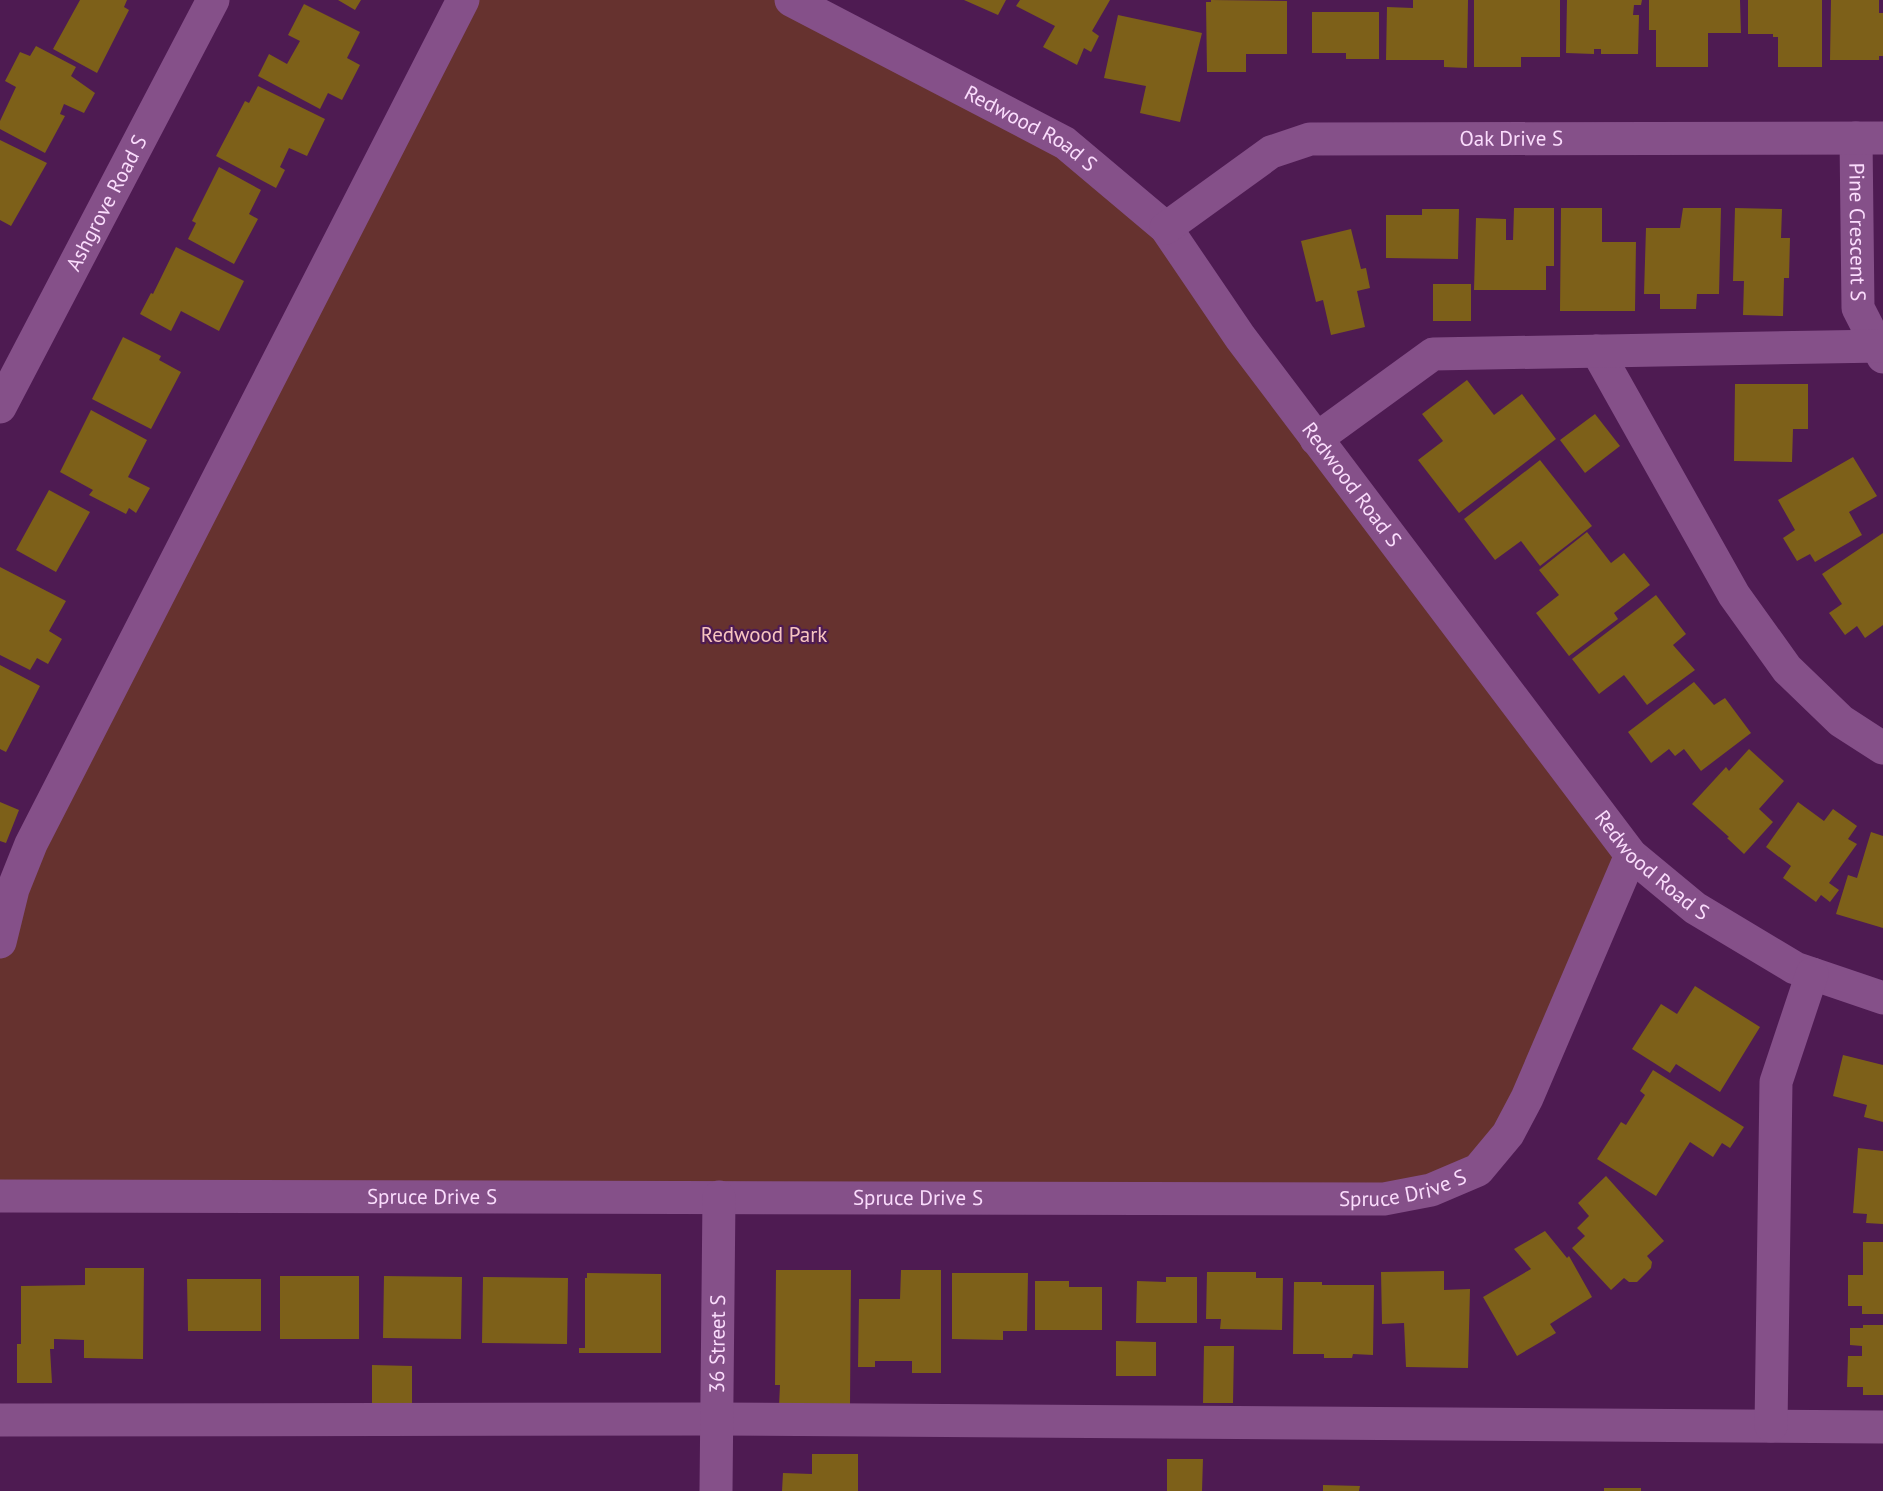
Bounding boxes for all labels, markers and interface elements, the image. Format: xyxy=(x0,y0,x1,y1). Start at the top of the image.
street label: Redwood Road S xyxy=(960,79,1103,177)
street label: Oak Drive S xyxy=(1459,125,1563,152)
street label: Ashgrove Road S xyxy=(60,130,153,275)
street label: Pine Crescent S xyxy=(1843,163,1872,301)
street label: Redwood Road S xyxy=(1296,417,1408,552)
park label: Redwood Park xyxy=(701,621,827,648)
street label: Redwood Road S xyxy=(1589,805,1714,926)
street label: Spruce Drive S xyxy=(1339,1163,1470,1213)
street label: Spruce Drive S xyxy=(367,1183,497,1210)
street label: Spruce Drive S xyxy=(853,1184,983,1211)
street label: 36 Street S xyxy=(703,1294,731,1394)

